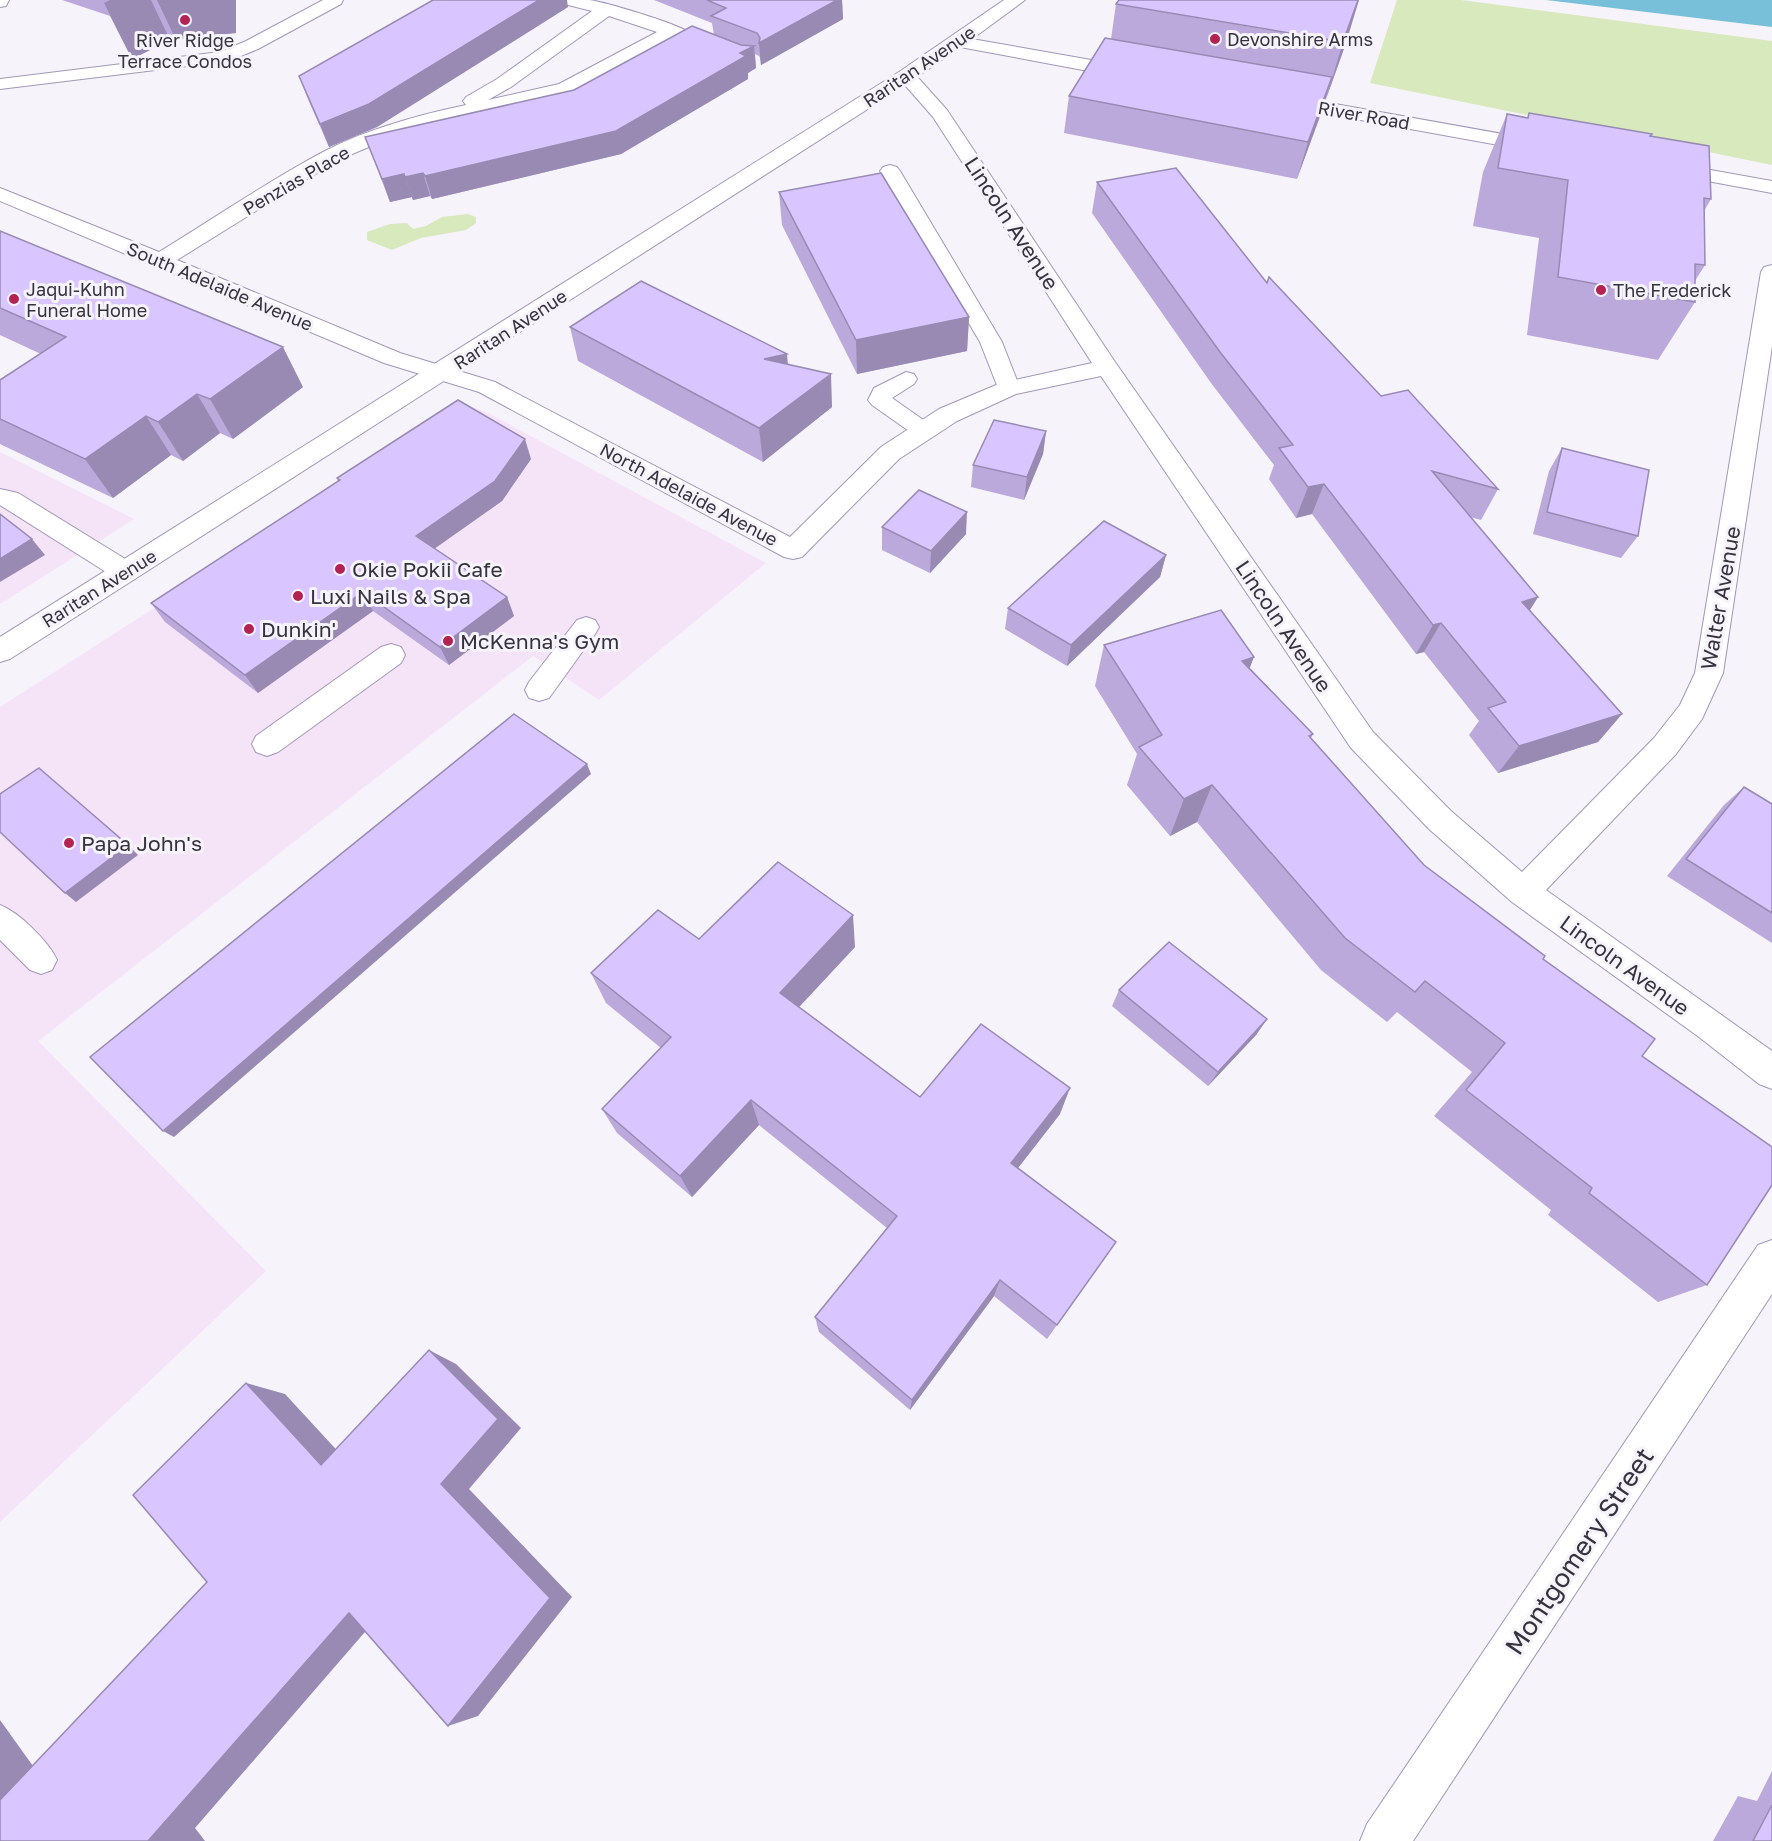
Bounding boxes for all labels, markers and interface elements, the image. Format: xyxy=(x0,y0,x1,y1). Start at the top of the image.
marker: River Ridge Terrace Condos xyxy=(178,13,192,27)
street label: Raritan Avenue xyxy=(859,20,979,112)
place label: Devonshire Arms xyxy=(1227,28,1373,50)
place label: River Ridge Terrace Condos xyxy=(118,29,252,72)
marker: Devonshire Arms xyxy=(1208,32,1222,46)
street label: River Road xyxy=(1316,96,1412,134)
street label: Penzias Place xyxy=(239,141,353,219)
street label: Lincoln Avenue xyxy=(959,152,1065,294)
street label: South Adelaide Avenue xyxy=(124,237,316,335)
place label: Jaqui-Kuhn Funeral Home xyxy=(26,278,147,321)
place label: The Frederick xyxy=(1613,279,1732,301)
marker: The Frederick xyxy=(1594,283,1608,297)
street label: Raritan Avenue xyxy=(449,284,571,374)
marker: Jaqui-Kuhn Funeral Home xyxy=(7,292,21,306)
street label: North Adelaide Avenue xyxy=(596,438,782,550)
street label: Walter Avenue xyxy=(1695,524,1745,672)
street label: Raritan Avenue xyxy=(38,544,160,632)
street label: Lincoln Avenue xyxy=(1230,555,1338,697)
place label: Okie Pokii Cafe xyxy=(352,556,503,582)
marker: Okie Pokii Cafe xyxy=(333,562,347,576)
place label: Luxi Nails & Spa xyxy=(310,583,471,609)
marker: Luxi Nails & Spa xyxy=(291,589,305,603)
place label: Dunkin' xyxy=(261,616,336,642)
marker: Dunkin' xyxy=(242,622,256,636)
place label: McKenna's Gym xyxy=(460,628,619,654)
marker: McKenna's Gym xyxy=(441,634,455,648)
place label: Papa John's xyxy=(81,830,202,856)
marker: Papa John's xyxy=(62,836,76,850)
street label: Lincoln Avenue xyxy=(1555,909,1695,1021)
street label: Montgomery Street xyxy=(1498,1442,1660,1660)

